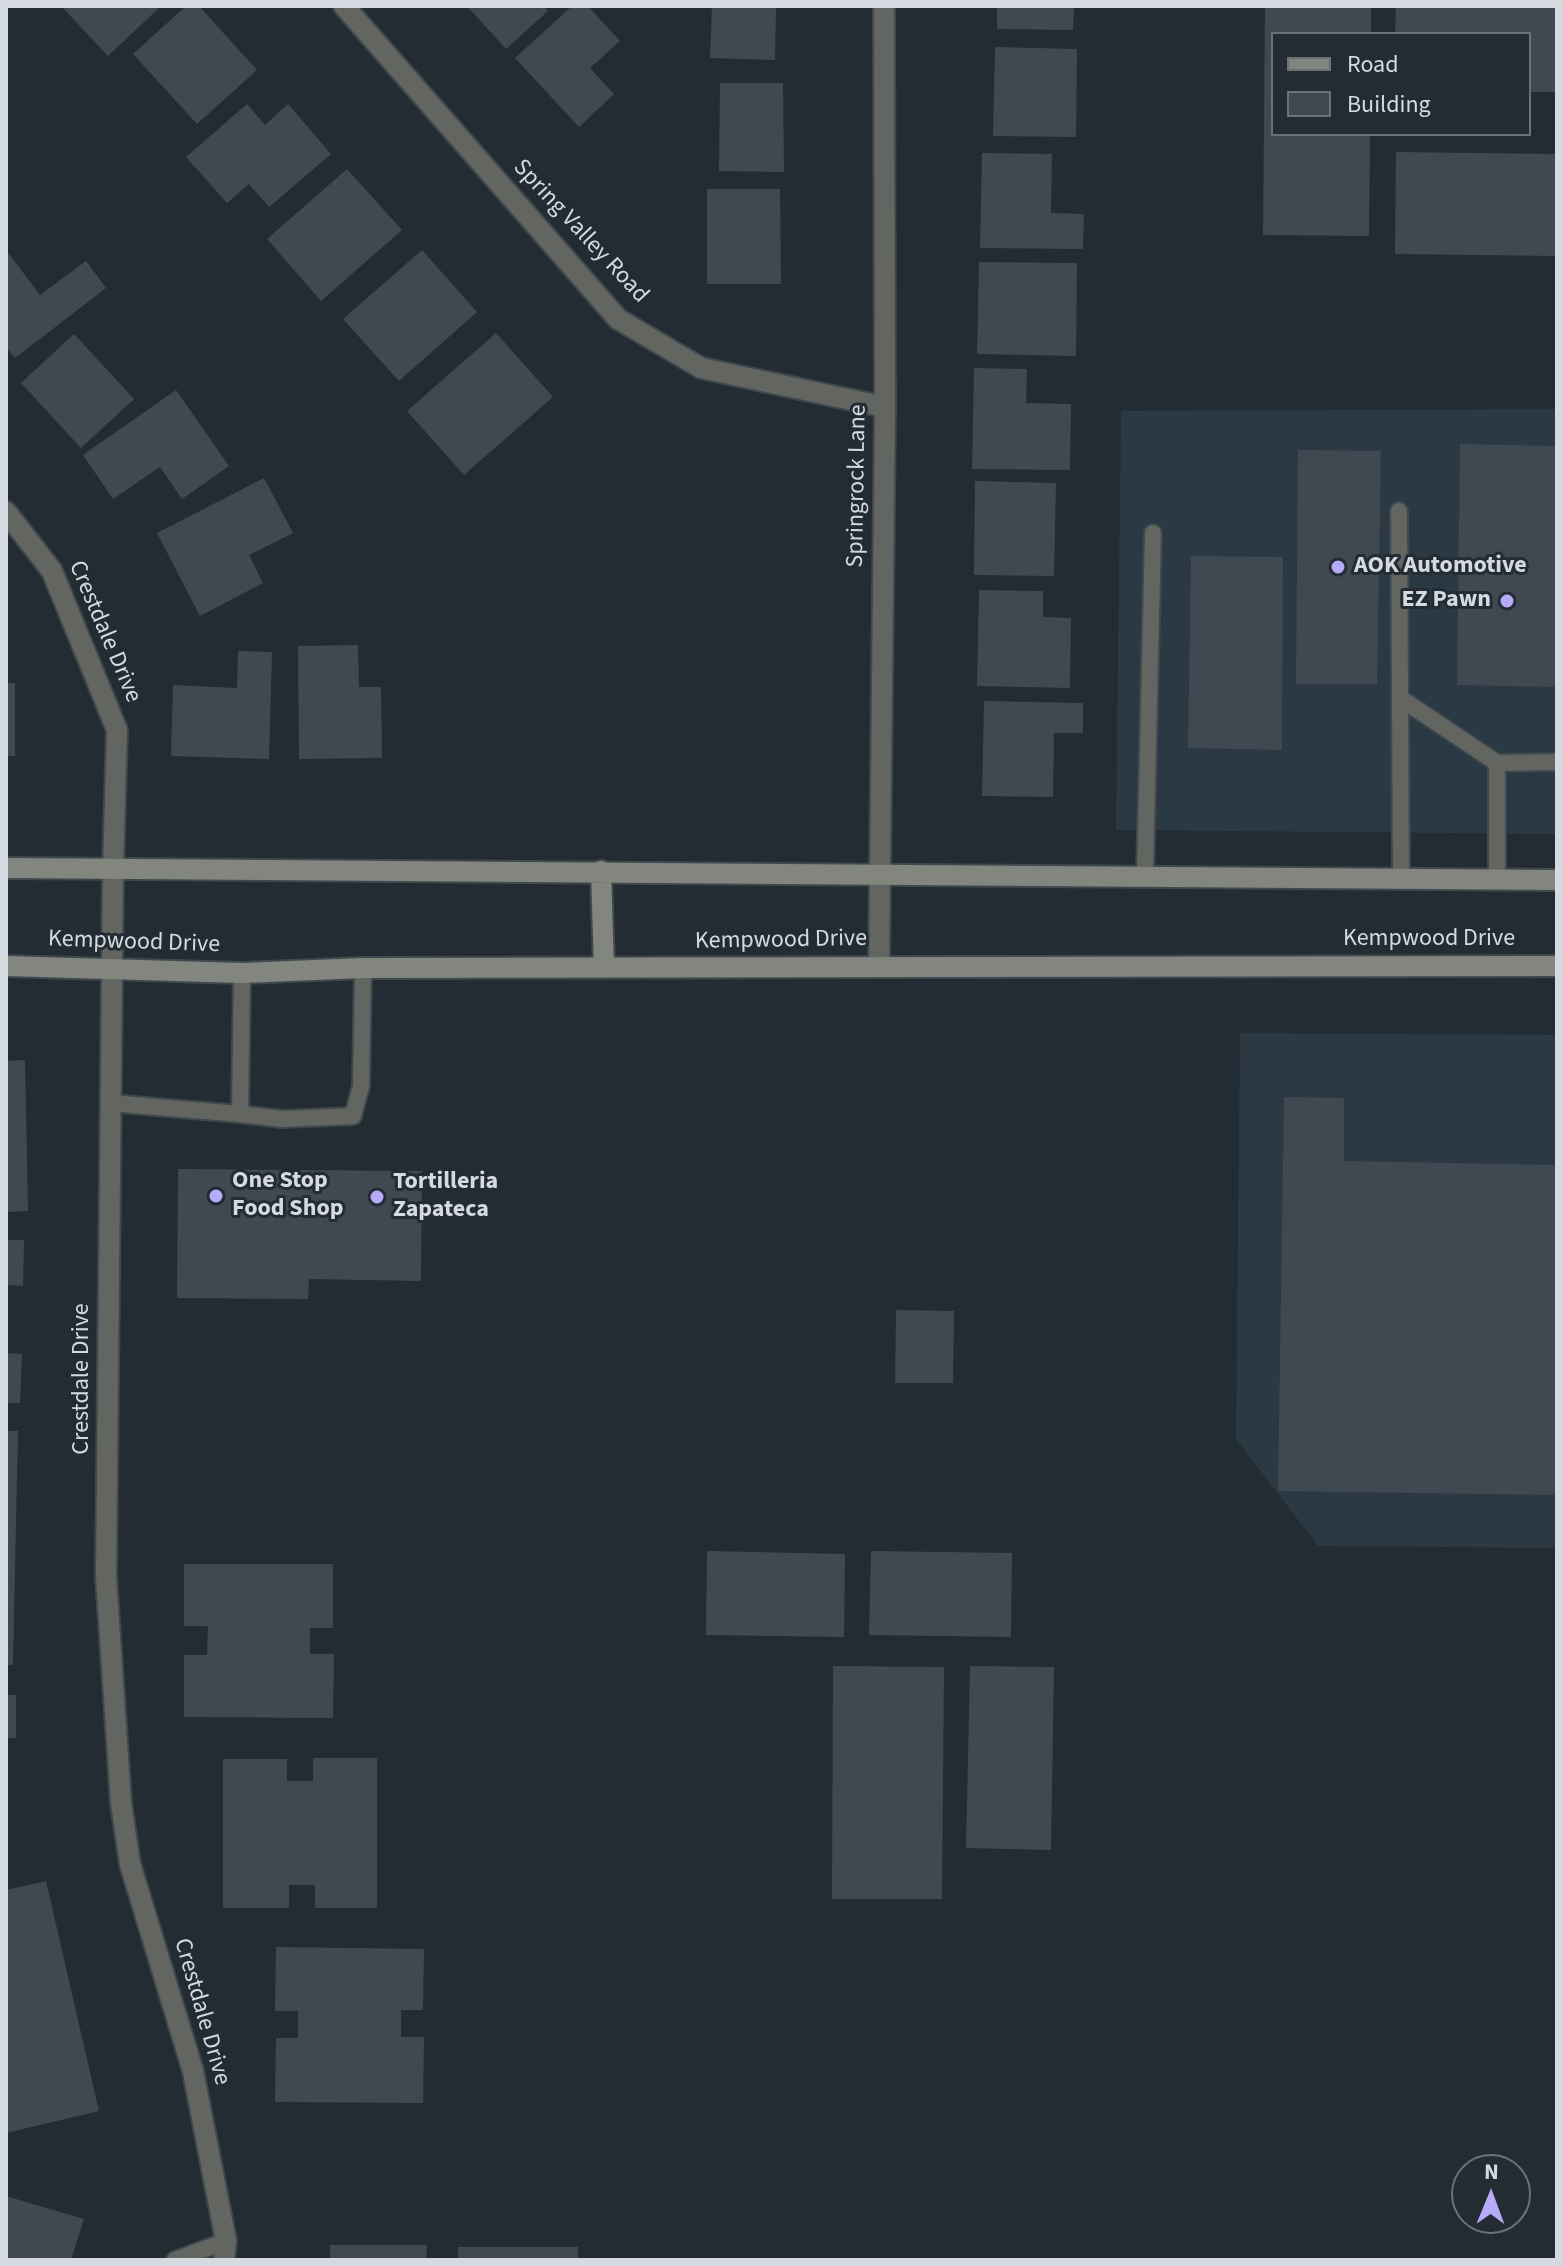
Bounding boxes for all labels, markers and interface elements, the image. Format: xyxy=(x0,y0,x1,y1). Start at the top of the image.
legend xyxy=(1271,32,1531,136)
text: Road xyxy=(1347,47,1399,82)
text: Building xyxy=(1347,87,1431,122)
street label: Spring Valley Road xyxy=(506,154,654,310)
street label: Springrock Lane xyxy=(842,404,874,568)
place label: AOK Automotive xyxy=(1354,553,1527,581)
street label: Crestdale Drive xyxy=(61,557,147,707)
marker: AOK Automotive xyxy=(1329,558,1347,576)
place label: EZ Pawn xyxy=(1402,587,1491,615)
marker: EZ Pawn xyxy=(1498,592,1516,610)
street label: Kempwood Drive xyxy=(695,925,867,957)
street label: Kempwood Drive xyxy=(48,926,220,960)
street label: Kempwood Drive xyxy=(1343,926,1515,954)
place label: One Stop Food Shop xyxy=(232,1168,343,1224)
place label: Tortilleria Zapateca xyxy=(393,1169,498,1225)
marker: One Stop Food Shop xyxy=(207,1187,225,1205)
marker: Tortilleria Zapateca xyxy=(368,1188,386,1206)
street label: Crestdale Drive xyxy=(69,1303,97,1455)
street label: Crestdale Drive xyxy=(166,1935,236,2089)
north arrow xyxy=(1451,2154,1531,2234)
text: N xyxy=(1484,2156,1499,2188)

